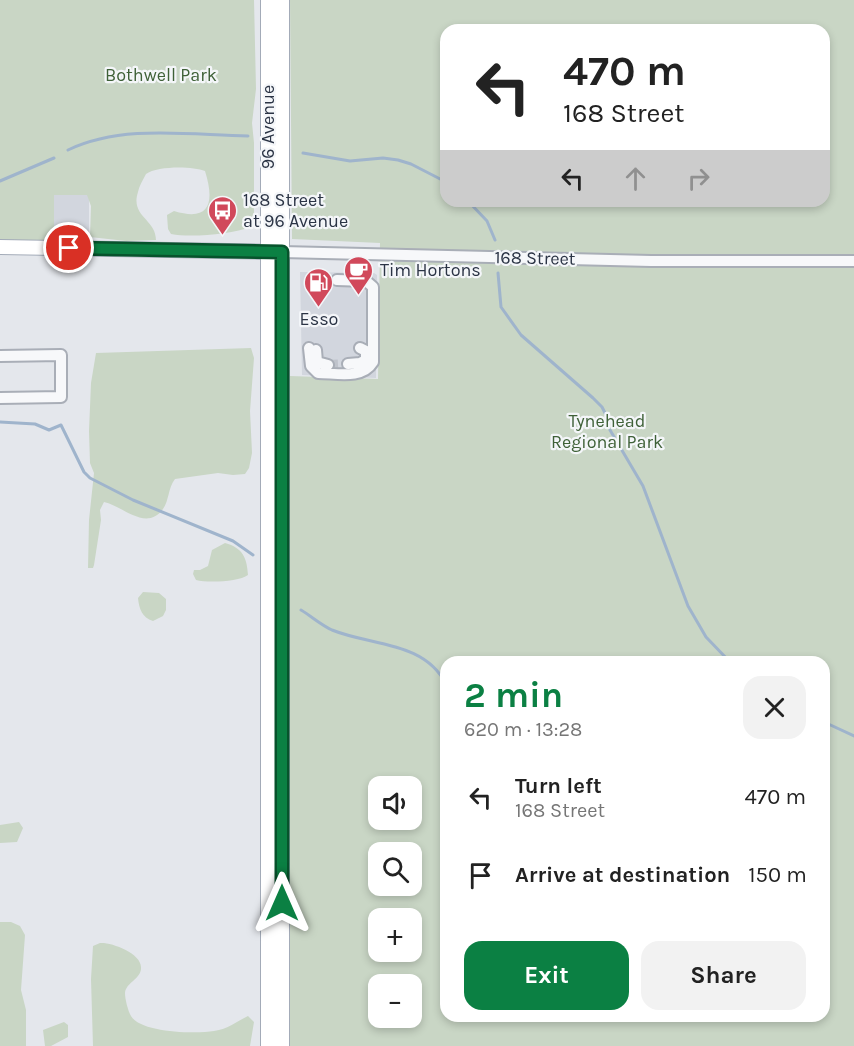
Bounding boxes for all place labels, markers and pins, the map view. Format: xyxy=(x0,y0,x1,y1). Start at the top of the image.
place label: 168 Street at 96 Avenue xyxy=(243,189,348,232)
bus stop icon: 168 Street at 96 Avenue xyxy=(206,194,238,236)
pin xyxy=(43,222,94,273)
cafe icon: Tim Hortons xyxy=(343,254,375,296)
place label: Tim Hortons xyxy=(380,259,481,281)
fuel station icon: Esso xyxy=(303,266,335,308)
place label: Esso xyxy=(300,308,338,330)

